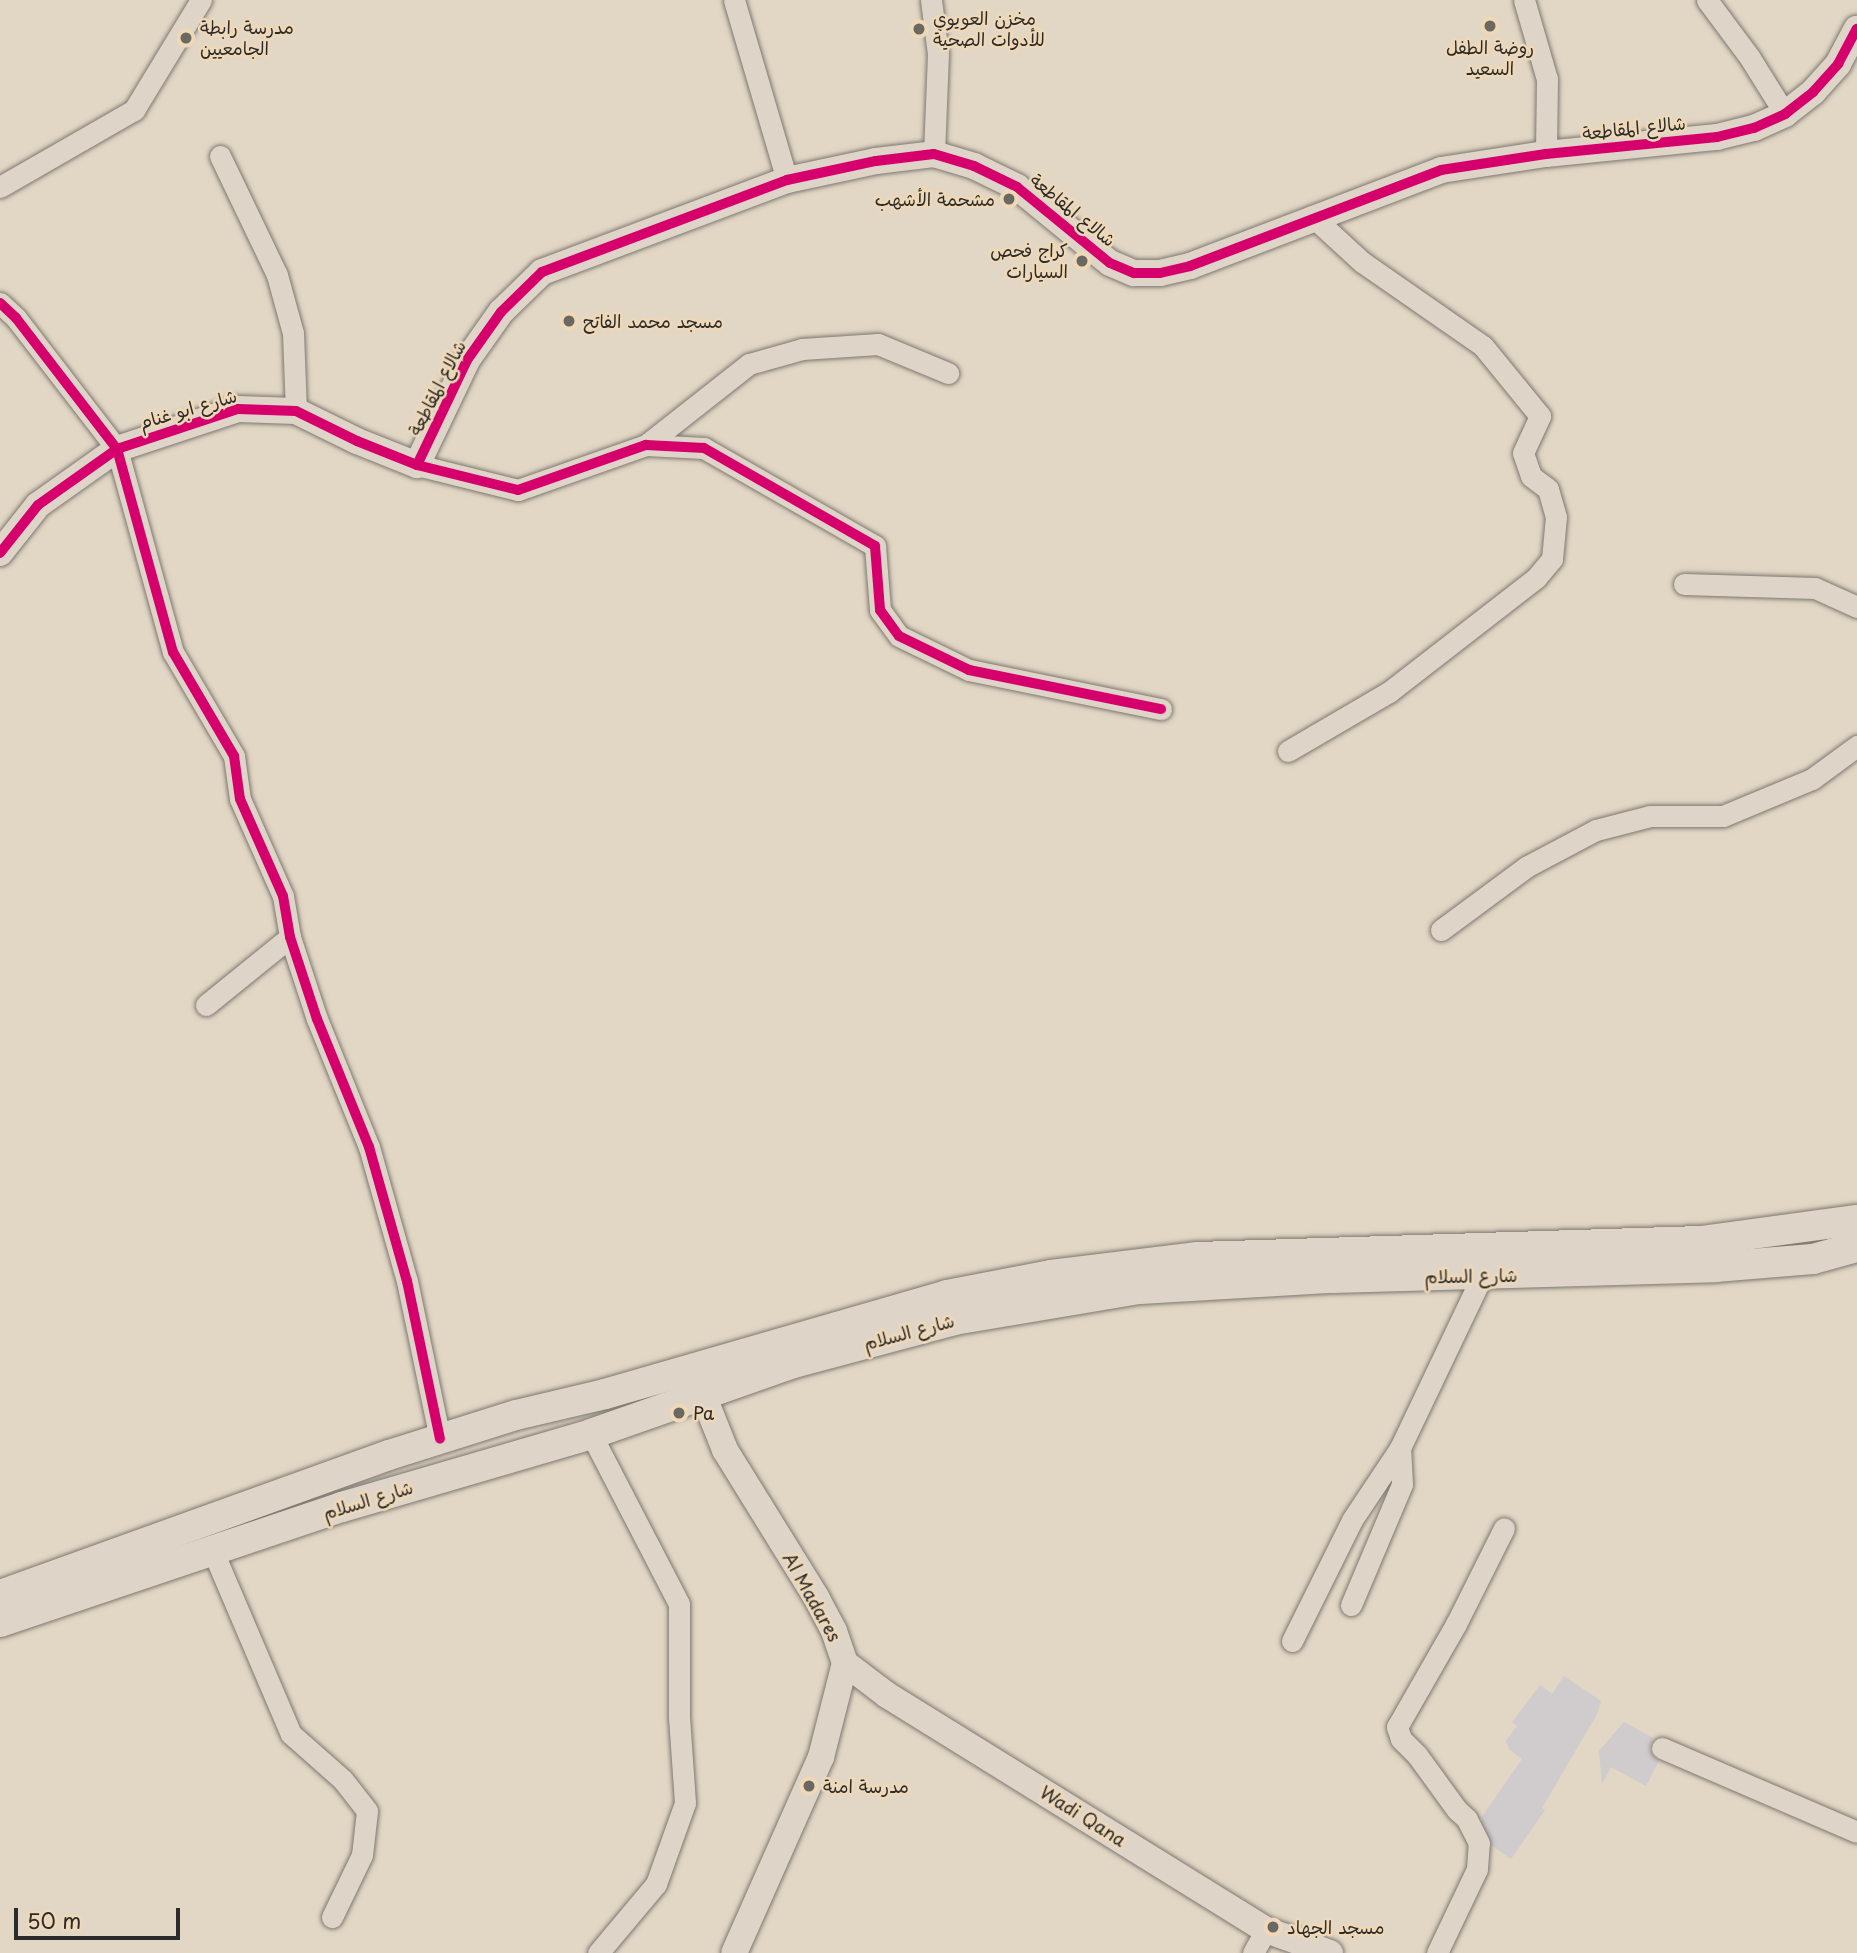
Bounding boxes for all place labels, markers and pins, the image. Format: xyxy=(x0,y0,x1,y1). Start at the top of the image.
place label: مخزن العويوي للأدوات الصحية xyxy=(933,8,1045,50)
place label: مدرسة رابطة الجامعيين xyxy=(200,17,294,60)
marker: روضة الطفل السعيد xyxy=(1482,18,1498,34)
marker: مخزن العويوي للأدوات الصحية xyxy=(911,21,927,37)
marker: مدرسة رابطة الجامعيين xyxy=(178,30,194,46)
place label: روضة الطفل السعيد xyxy=(1446,37,1534,80)
place label: مشحمة الأشهب xyxy=(875,188,995,210)
marker: مشحمة الأشهب xyxy=(1001,191,1017,207)
place label: كراج فحص السيارات xyxy=(990,240,1068,282)
marker: كراج فحص السيارات xyxy=(1074,253,1090,269)
place label: مسجد محمد الفاتح xyxy=(583,310,723,332)
marker: مسجد محمد الفاتح xyxy=(561,313,577,329)
place label: Pa xyxy=(693,1402,714,1424)
marker: Pa xyxy=(671,1405,687,1421)
place label: مدرسة امنة xyxy=(823,1775,909,1797)
marker: مدرسة امنة xyxy=(801,1778,817,1794)
place label: مسجد الجهاد xyxy=(1287,1916,1384,1938)
marker: مسجد الجهاد xyxy=(1265,1919,1281,1935)

